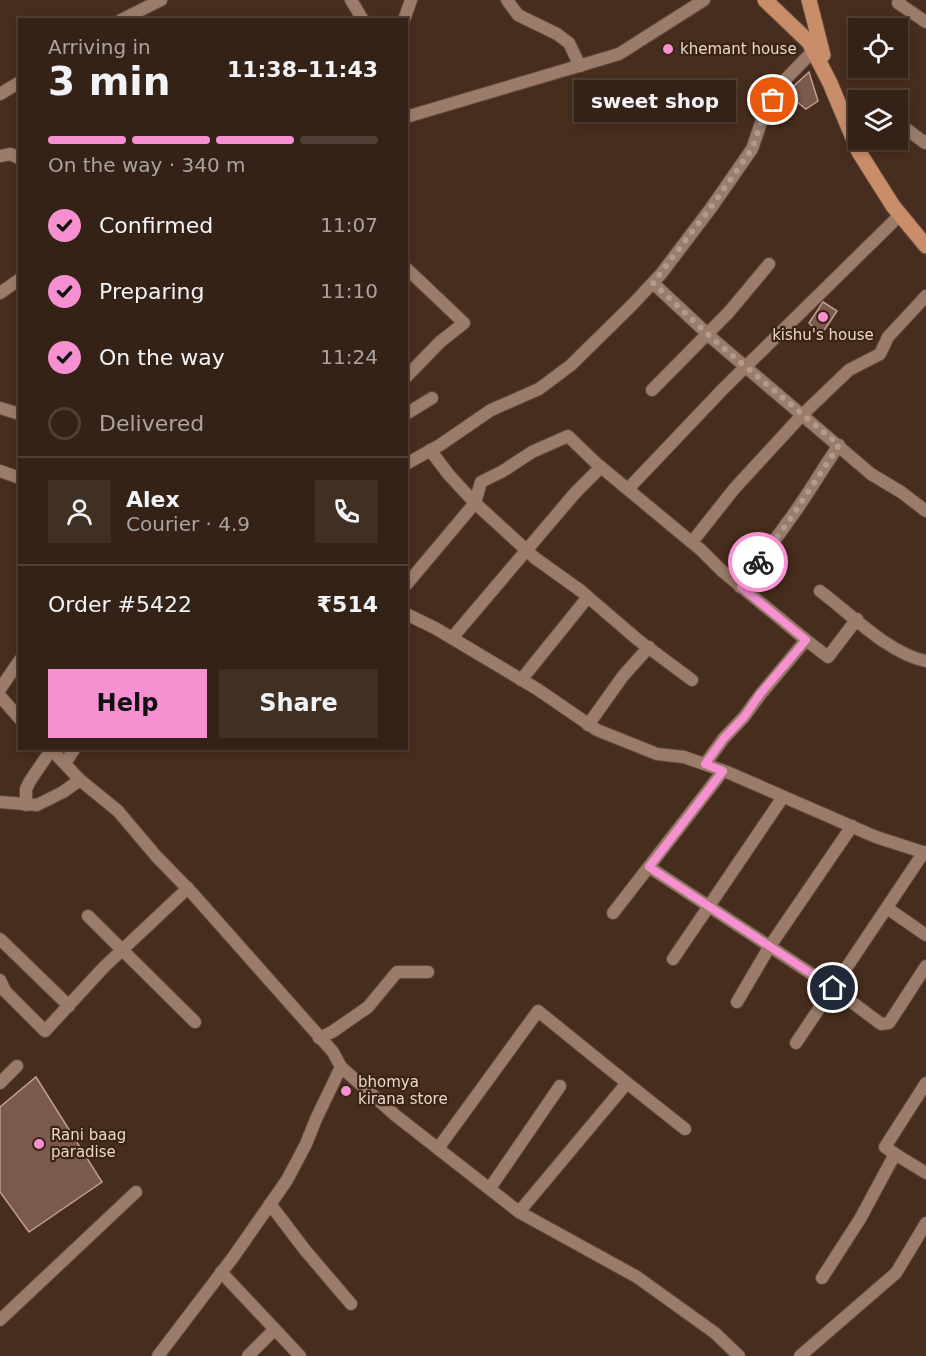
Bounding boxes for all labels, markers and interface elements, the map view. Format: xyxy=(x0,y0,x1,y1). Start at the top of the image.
map controls xyxy=(848,18,908,150)
button: locate xyxy=(848,18,908,78)
text: Arriving in xyxy=(48,35,151,59)
place label: khemant house xyxy=(680,40,797,58)
marker: khemant house xyxy=(661,42,675,56)
text: 11:38–11:43 xyxy=(227,57,378,82)
text: 3 min xyxy=(48,59,170,104)
pin xyxy=(747,74,798,125)
callout: sweet shop xyxy=(575,79,737,121)
icon: bag xyxy=(756,83,789,116)
text: sweet shop xyxy=(591,89,719,113)
button: layers xyxy=(848,90,908,150)
text: On the way · 340 m xyxy=(48,153,246,177)
icon: check xyxy=(48,209,81,242)
text: Confirmed xyxy=(99,213,213,238)
text: 11:07 xyxy=(320,213,378,237)
icon: check xyxy=(48,275,81,308)
text: Preparing xyxy=(99,279,205,304)
text: 11:10 xyxy=(320,279,378,303)
marker: kishu's house xyxy=(816,310,830,324)
place label: kishu's house xyxy=(772,326,874,344)
icon: check xyxy=(48,341,81,374)
text: On the way xyxy=(99,345,225,370)
text: 11:24 xyxy=(320,345,378,369)
text: Delivered xyxy=(99,411,204,436)
button: person xyxy=(48,480,111,543)
button: phone xyxy=(315,480,378,543)
text: Alex xyxy=(126,487,180,512)
text: Courier · 4.9 xyxy=(126,512,250,536)
courier xyxy=(728,532,788,592)
icon: bike xyxy=(742,546,775,579)
text: Order #5422 xyxy=(48,592,192,617)
text: ₹514 xyxy=(317,592,378,617)
button: Help xyxy=(48,669,207,738)
button: Share xyxy=(219,669,378,738)
pin xyxy=(807,962,858,1013)
icon: home xyxy=(816,971,849,1004)
place label: bhomya kirana store xyxy=(358,1073,448,1108)
marker: bhomya kirana store xyxy=(339,1084,353,1098)
place label: Rani baag paradise xyxy=(51,1126,126,1161)
marker: Rani baag paradise xyxy=(32,1137,46,1151)

